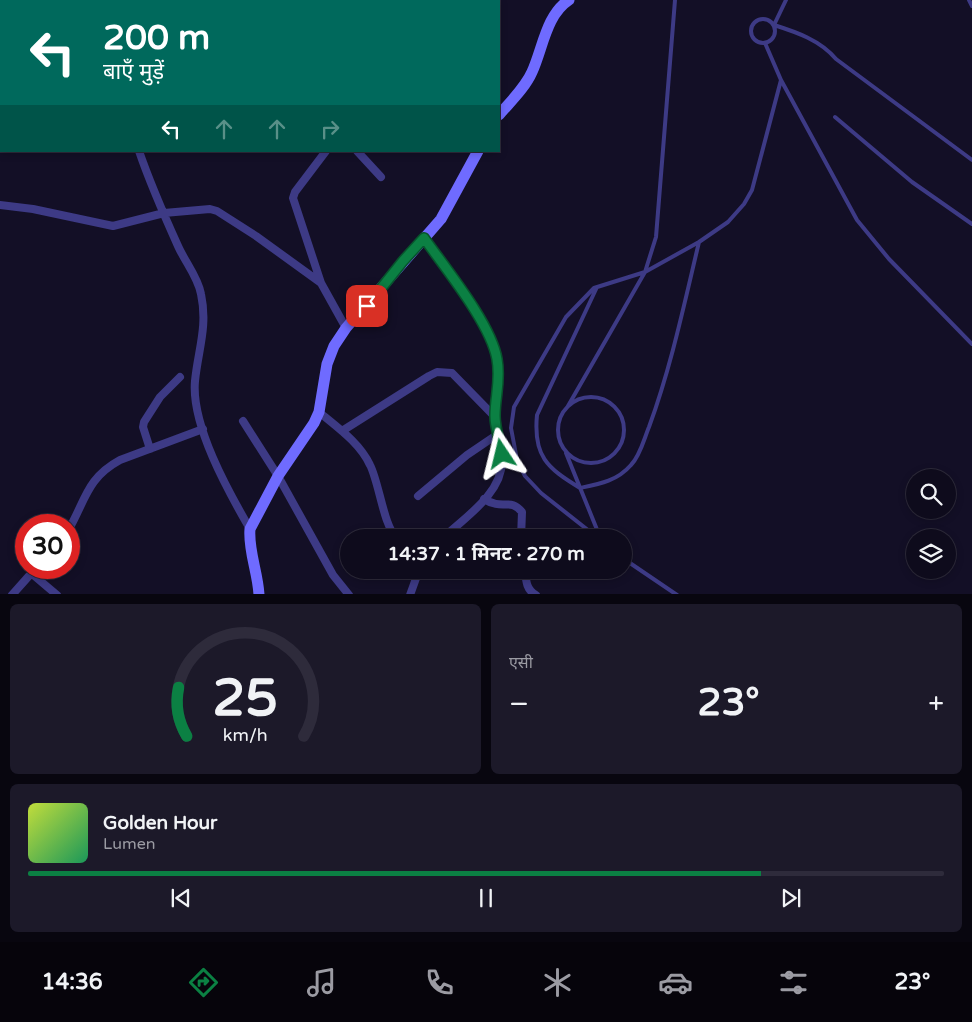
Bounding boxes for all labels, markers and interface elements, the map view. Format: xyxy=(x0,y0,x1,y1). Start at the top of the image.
text: 200 m xyxy=(103,17,210,59)
icon: left xyxy=(20,20,85,85)
text: बाएँ मुड़ें xyxy=(103,59,164,85)
icon: left xyxy=(157,115,185,143)
icon: ahead xyxy=(210,115,238,143)
icon: ahead xyxy=(263,115,291,143)
icon: right xyxy=(316,115,344,143)
pin xyxy=(346,285,388,327)
icon: arrive xyxy=(353,292,381,320)
position arrow xyxy=(475,427,527,479)
map controls xyxy=(906,469,956,579)
button: search xyxy=(906,469,956,519)
speed limit sign: 30 xyxy=(15,514,80,579)
button: layers xyxy=(906,529,956,579)
text: 14:37 · 1 मिनट · 270 m xyxy=(387,543,585,565)
text: एसी xyxy=(509,653,533,673)
text: 25 xyxy=(213,667,278,730)
text: 23° xyxy=(698,680,760,726)
text: − xyxy=(509,687,529,721)
text: + xyxy=(928,687,944,721)
text: km/h xyxy=(223,725,268,746)
text: Golden Hour xyxy=(103,812,217,834)
text: Lumen xyxy=(103,834,155,854)
icon: previous xyxy=(167,884,195,912)
icon: pause xyxy=(472,884,500,912)
icon: next xyxy=(777,884,805,912)
icon: directions xyxy=(186,965,221,1000)
icon: music xyxy=(304,965,339,1000)
icon: phone xyxy=(422,965,457,1000)
icon: climate xyxy=(540,965,575,1000)
icon: car xyxy=(658,965,693,1000)
icon: filters xyxy=(776,965,811,1000)
text: 14:36 xyxy=(42,969,103,995)
text: 23° xyxy=(894,969,930,995)

